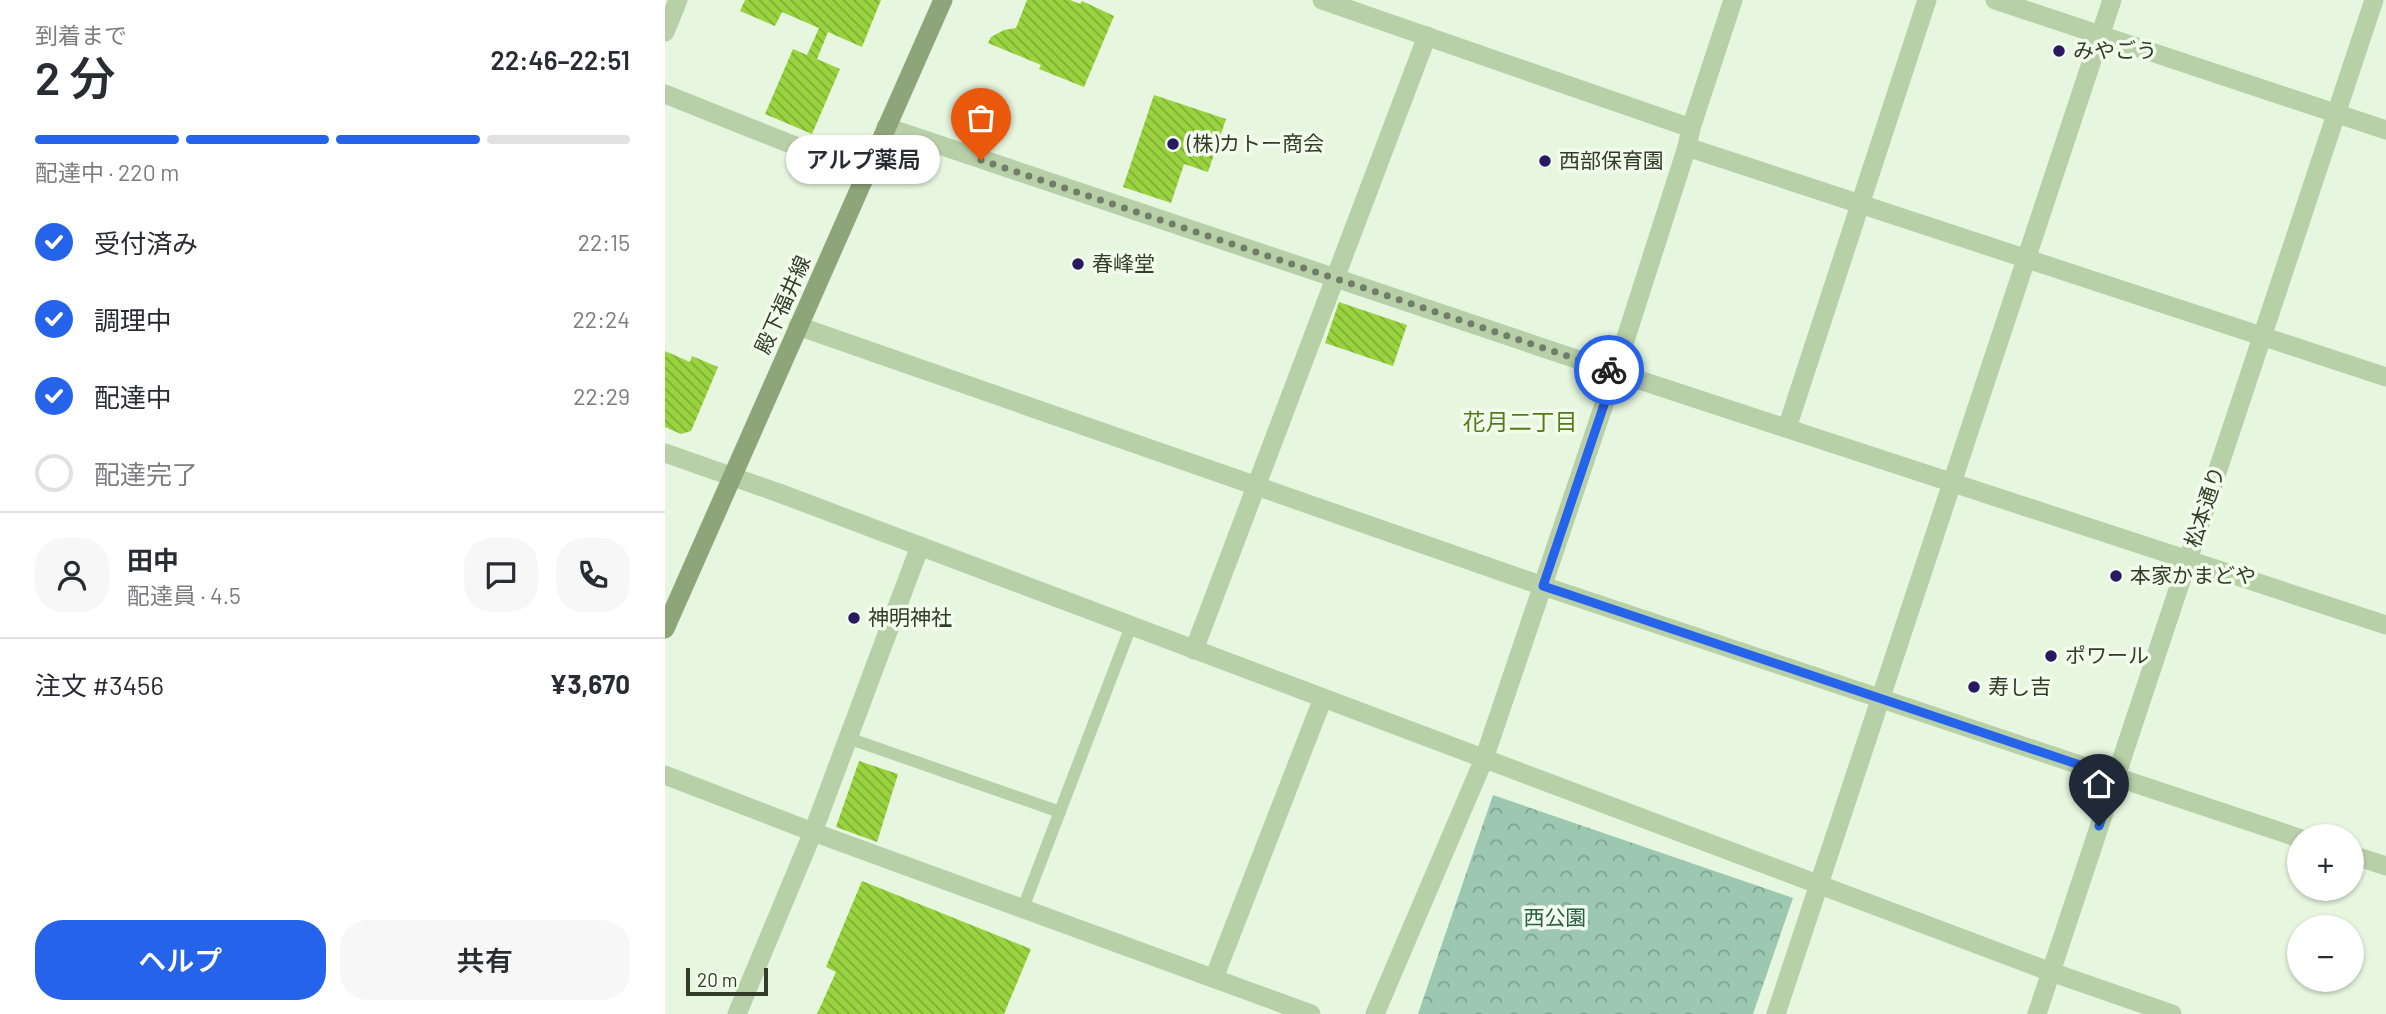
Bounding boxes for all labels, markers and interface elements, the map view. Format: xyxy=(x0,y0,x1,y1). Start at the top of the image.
text: 到着まで xyxy=(35,21,127,49)
place label: みやごう xyxy=(2073,37,2157,62)
marker: みやごう xyxy=(2051,43,2067,59)
text: 22:46–22:51 xyxy=(491,44,630,75)
text: 2 分 xyxy=(35,49,116,104)
pin xyxy=(951,88,1011,160)
icon: bag xyxy=(962,99,1000,137)
place label: (株)カトー商会 xyxy=(1186,130,1324,155)
callout: アルプ薬局 xyxy=(785,136,939,184)
marker: (株)カトー商会 xyxy=(1165,136,1181,152)
text: アルプ薬局 xyxy=(806,145,920,173)
place label: 西部保育園 xyxy=(1559,147,1664,172)
marker: 西部保育園 xyxy=(1537,153,1553,169)
text: 配達中 · 220 m xyxy=(35,158,179,186)
icon: check xyxy=(35,223,73,261)
text: 受付済み xyxy=(94,227,198,258)
text: 22:15 xyxy=(578,228,630,256)
place label: 春峰堂 xyxy=(1092,250,1155,275)
street label: 殿下福井線 xyxy=(749,251,814,357)
marker: 春峰堂 xyxy=(1070,256,1086,272)
icon: check xyxy=(35,300,73,338)
text: 調理中 xyxy=(94,304,172,335)
text: 22:24 xyxy=(573,305,630,333)
courier xyxy=(1574,335,1644,405)
icon: bike xyxy=(1590,351,1628,389)
icon: check xyxy=(35,377,73,415)
text: 配達中 xyxy=(94,381,172,412)
text: 22:29 xyxy=(573,382,630,410)
district label: 花月二丁目 xyxy=(1463,407,1578,435)
text: 配達完了 xyxy=(94,458,198,489)
street label: 松本通り xyxy=(2179,463,2228,550)
button: person xyxy=(35,538,109,612)
button: chat xyxy=(464,538,538,612)
button: phone xyxy=(556,538,630,612)
text: 田中 xyxy=(127,544,179,575)
place label: 本家かまどや xyxy=(2130,562,2256,587)
marker: 本家かまどや xyxy=(2108,568,2124,584)
text: 配達員 · 4.5 xyxy=(127,581,241,609)
place label: 神明神社 xyxy=(868,604,952,629)
marker: 神明神社 xyxy=(846,610,862,626)
place label: ポワール xyxy=(2065,642,2149,667)
marker: ポワール xyxy=(2043,648,2059,664)
text: ¥3,670 xyxy=(550,668,630,699)
text: 注文 #3456 xyxy=(35,669,164,700)
place label: 寿し吉 xyxy=(1988,673,2051,698)
marker: 寿し吉 xyxy=(1966,679,1982,695)
pin xyxy=(2069,754,2129,826)
icon: home xyxy=(2080,765,2118,803)
map controls xyxy=(2287,824,2364,992)
button: + xyxy=(2287,824,2364,901)
park label: 西公園 xyxy=(1524,904,1587,929)
button: − xyxy=(2287,915,2364,992)
button: ヘルプ xyxy=(35,920,326,1000)
button: 共有 xyxy=(340,920,630,1000)
scale bar xyxy=(686,965,768,997)
text: 20 m xyxy=(697,968,737,991)

